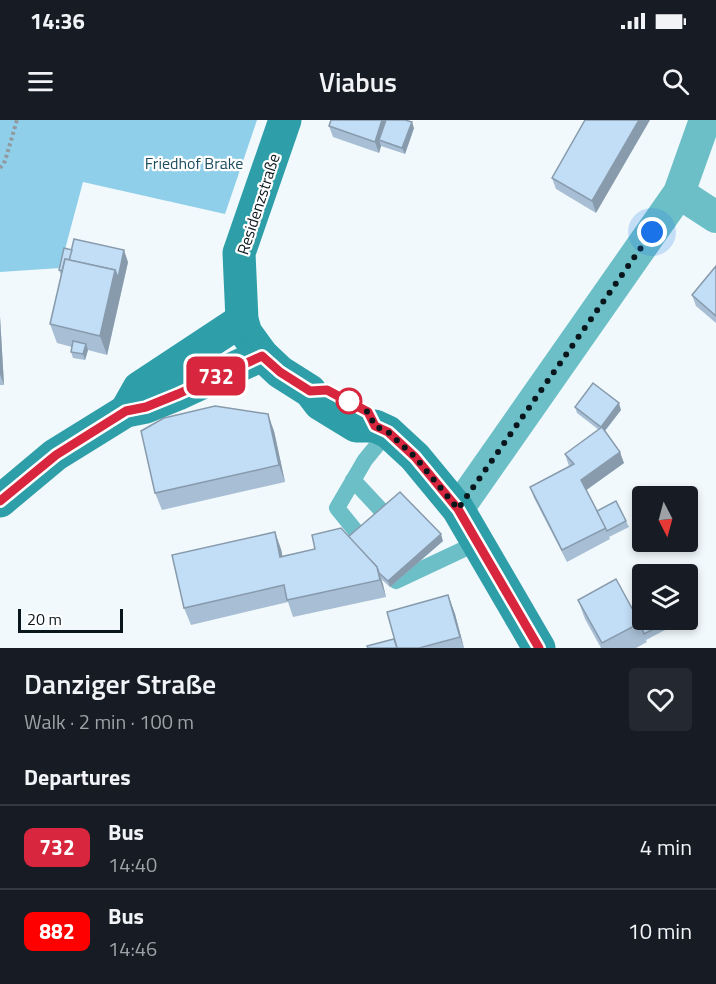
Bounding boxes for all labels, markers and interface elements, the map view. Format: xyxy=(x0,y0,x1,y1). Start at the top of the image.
text: 14:36 xyxy=(30,4,85,38)
text: Viabus xyxy=(319,61,397,102)
icon: menu xyxy=(24,65,57,98)
icon: search xyxy=(659,65,692,98)
street label: Residenzstraße xyxy=(230,150,286,258)
park label: Friedhof Brake xyxy=(145,151,243,175)
your location xyxy=(637,217,667,247)
line badge: 732 xyxy=(182,356,250,396)
text: 732 xyxy=(198,360,234,392)
unlabelled marker xyxy=(336,388,362,414)
north arrow xyxy=(632,486,698,552)
map controls xyxy=(632,486,698,630)
button: layers xyxy=(632,564,698,630)
scale bar xyxy=(18,606,123,634)
text: 20 m xyxy=(27,607,62,631)
text: Danziger Straße xyxy=(24,662,216,705)
button: heart xyxy=(629,668,692,731)
text: Walk · 2 min · 100 m xyxy=(24,706,194,737)
text: Departures xyxy=(24,760,131,794)
text: Bus xyxy=(108,815,144,849)
text: 4 min xyxy=(640,830,692,864)
text: 732 xyxy=(39,831,75,863)
text: 14:40 xyxy=(108,849,157,880)
text: Bus xyxy=(108,899,144,933)
text: 10 min xyxy=(627,914,692,948)
text: 882 xyxy=(39,915,75,947)
text: 14:46 xyxy=(108,933,157,964)

